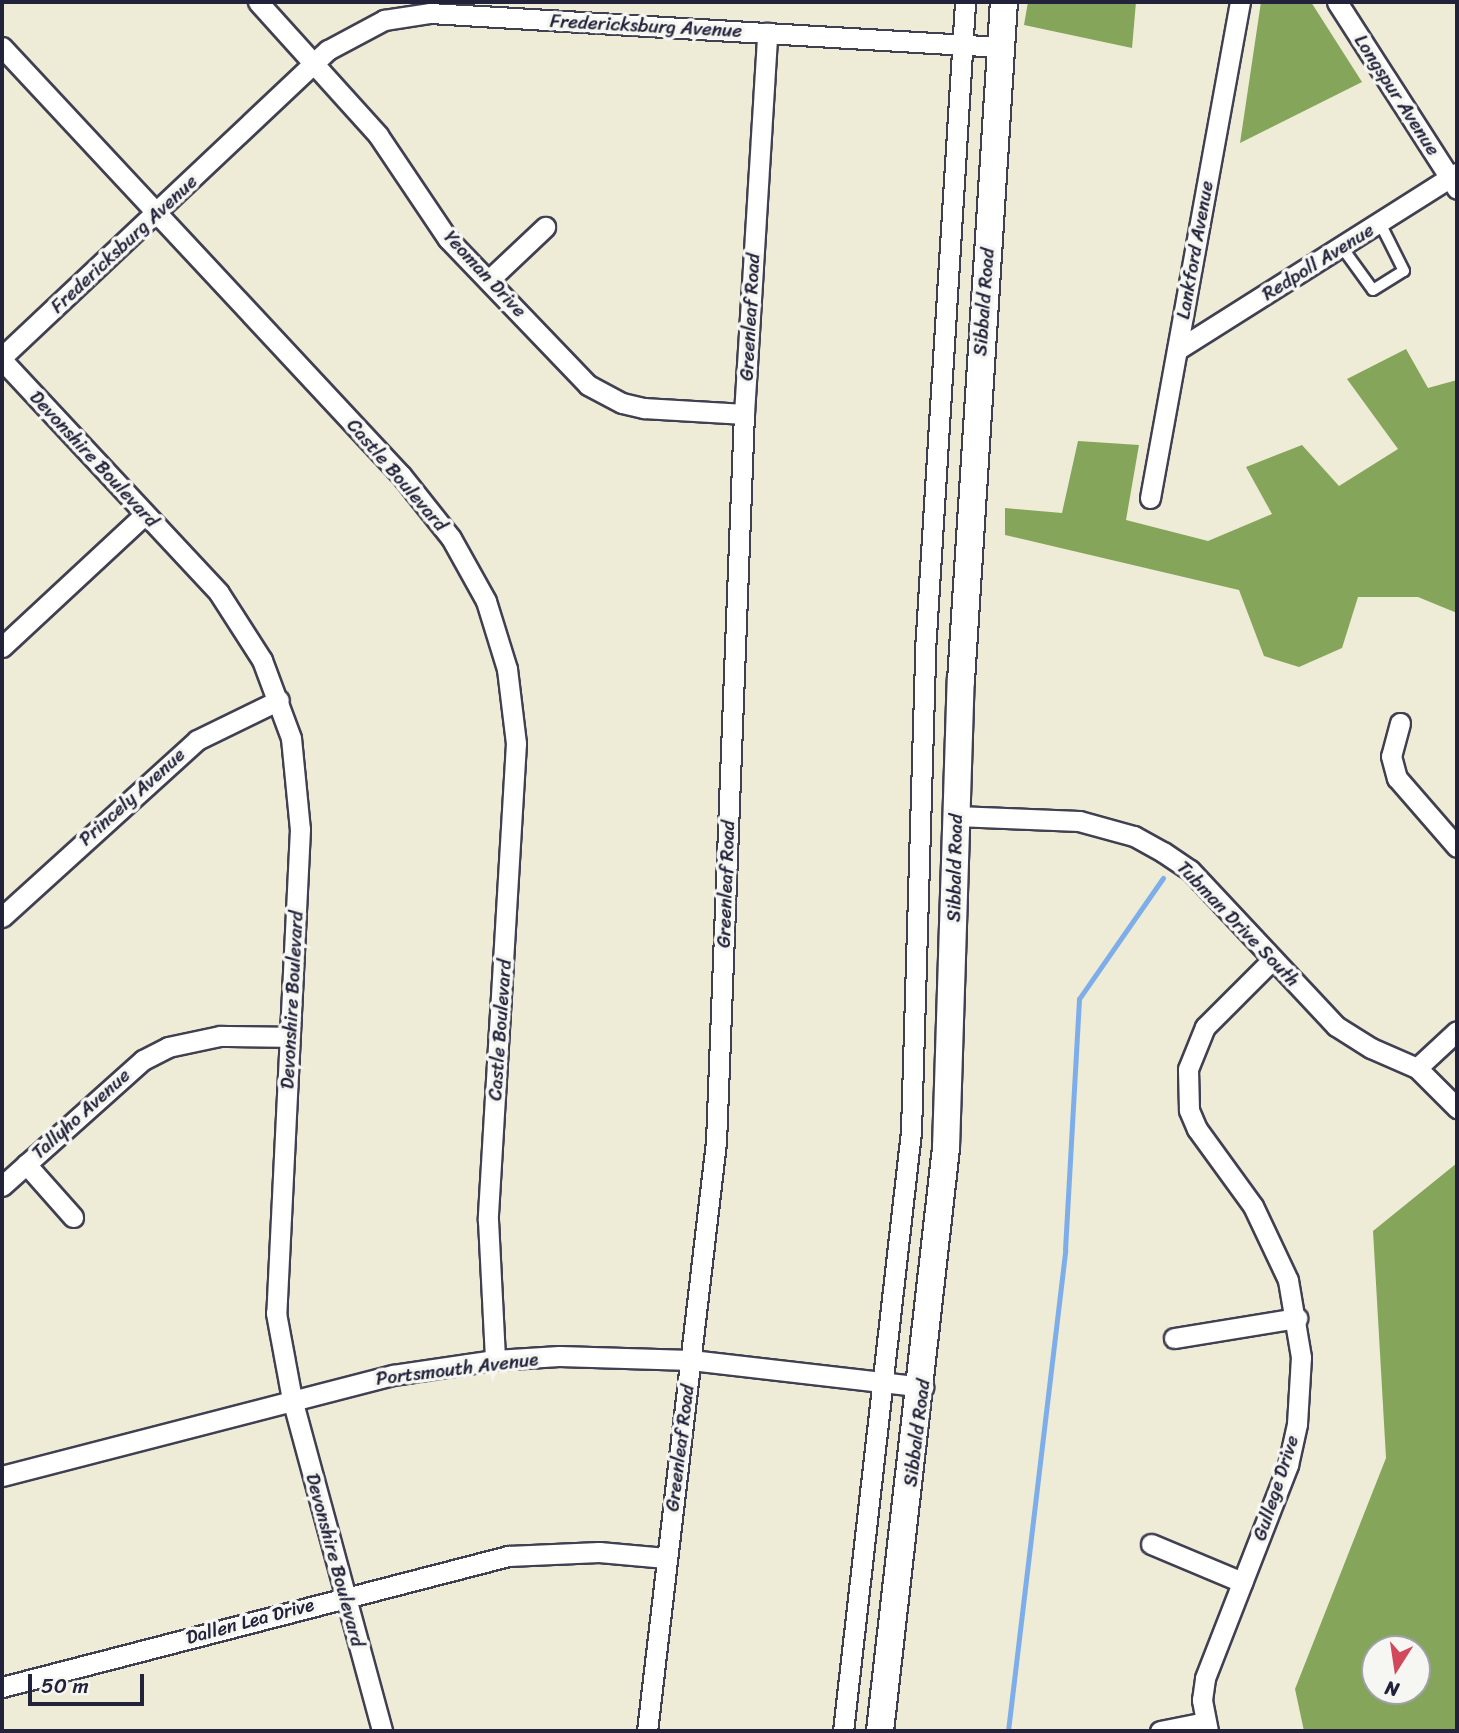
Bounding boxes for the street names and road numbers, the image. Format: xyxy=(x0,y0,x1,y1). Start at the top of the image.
street label: Fredericksburg Avenue xyxy=(550,10,742,42)
street label: Longspur Avenue xyxy=(1349,30,1445,160)
street label: Fredericksburg Avenue xyxy=(46,170,202,318)
street label: Lankford Avenue xyxy=(1172,179,1218,321)
street label: Redpoll Avenue xyxy=(1258,219,1378,305)
street label: Yeoman Drive xyxy=(439,226,531,322)
street label: Sibbald Road xyxy=(969,247,999,357)
street label: Greenleaf Road xyxy=(735,253,765,381)
street label: Devonshire Boulevard xyxy=(25,386,163,532)
street label: Castle Boulevard xyxy=(342,414,452,536)
street label: Princely Avenue xyxy=(74,743,190,851)
street label: Sibbald Road xyxy=(943,814,967,922)
street label: Greenleaf Road xyxy=(712,820,740,948)
street label: Tubman Drive South xyxy=(1172,856,1304,992)
street label: Devonshire Boulevard xyxy=(276,911,308,1089)
street label: Castle Boulevard xyxy=(484,959,516,1101)
street label: Tallyho Avenue xyxy=(27,1064,135,1164)
street label: Portsmouth Avenue xyxy=(375,1348,539,1390)
street label: Sibbald Road xyxy=(899,1378,935,1488)
street label: Greenleaf Road xyxy=(661,1383,699,1513)
street label: Gullege Drive xyxy=(1248,1432,1304,1544)
street label: Devonshire Boulevard xyxy=(301,1471,369,1649)
street label: Dallen Lea Drive xyxy=(183,1593,317,1649)

